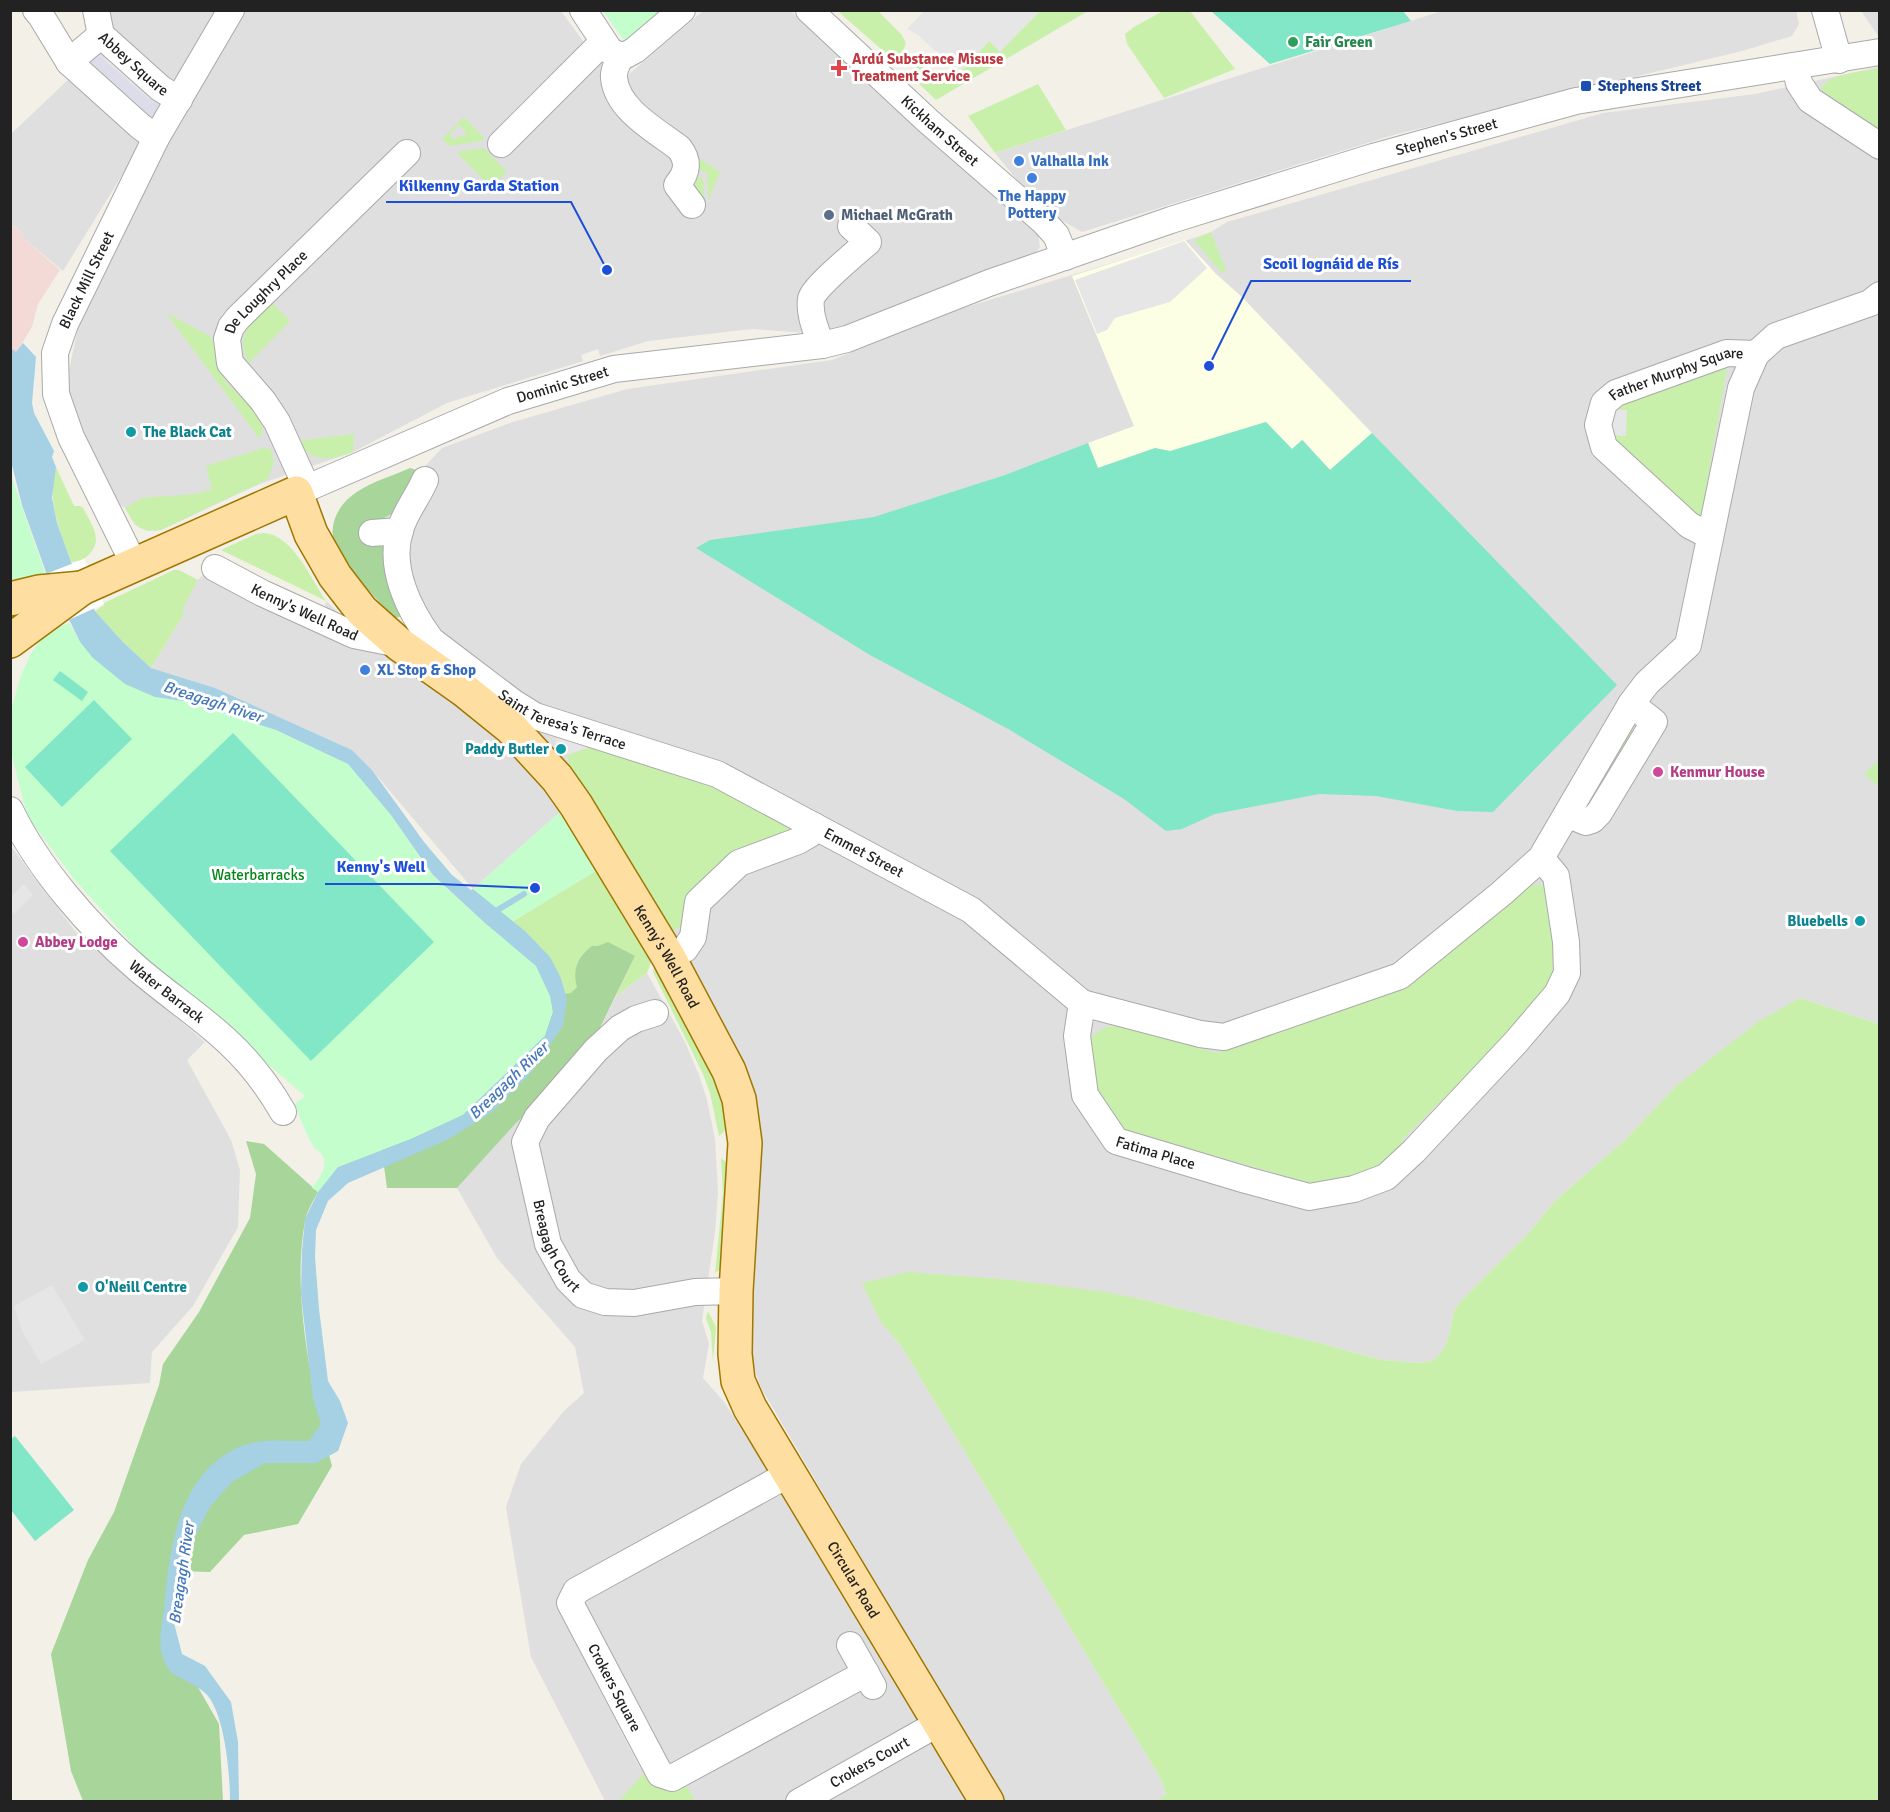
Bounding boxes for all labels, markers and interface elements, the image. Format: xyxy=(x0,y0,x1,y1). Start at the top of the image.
street label: Abbey Square xyxy=(95,28,172,100)
place label: Fair Green xyxy=(1305,33,1373,51)
marker: Fair Green xyxy=(1286,35,1300,49)
place label: Ardú Substance Misuse Treatment Service xyxy=(852,50,1003,85)
marker: Ardú Substance Misuse Treatment Service xyxy=(830,59,848,77)
place label: Stephens Street xyxy=(1598,77,1702,95)
marker: Stephens Street xyxy=(1579,79,1593,93)
street label: Kickham Street xyxy=(897,91,982,170)
street label: Stephen's Street xyxy=(1394,114,1499,159)
place label: Valhalla Ink xyxy=(1031,152,1109,170)
marker: Valhalla Ink xyxy=(1012,154,1026,168)
callout: Kilkenny Garda Station xyxy=(386,168,571,202)
marker: The Happy Pottery xyxy=(1025,171,1039,185)
text: Kilkenny Garda Station xyxy=(399,176,560,196)
place label: The Happy Pottery xyxy=(998,187,1067,222)
place label: Michael McGrath xyxy=(841,206,953,224)
marker: Michael McGrath xyxy=(822,208,836,222)
street label: Black Mill Street xyxy=(55,228,118,332)
street label: De Loughry Place xyxy=(220,246,311,336)
callout: Scoil Iognáid de Rís xyxy=(1251,247,1411,281)
text: Scoil Iognáid de Rís xyxy=(1263,254,1399,274)
street label: Father Murphy Square xyxy=(1605,343,1744,404)
street label: Dominic Street xyxy=(514,362,611,407)
place label: The Black Cat xyxy=(143,423,232,441)
marker: The Black Cat xyxy=(124,425,138,439)
street label: Kenny's Well Road xyxy=(248,580,361,645)
place label: XL Stop & Shop xyxy=(377,661,476,679)
marker: XL Stop & Shop xyxy=(358,663,372,677)
water label: Breagagh River xyxy=(161,677,267,728)
street label: Saint Teresa's Terrace xyxy=(495,685,628,753)
place label: Paddy Butler xyxy=(465,740,549,758)
marker: Paddy Butler xyxy=(554,742,568,756)
place label: Kenmur House xyxy=(1670,763,1765,781)
marker: Kenmur House xyxy=(1651,765,1665,779)
street label: Emmet Street xyxy=(821,824,907,881)
callout: Kenny's Well xyxy=(325,850,438,884)
text: Kenny's Well xyxy=(337,857,425,877)
park label: Waterbarracks xyxy=(212,866,305,884)
street label: Kenny's Well Road xyxy=(630,902,703,1011)
place label: Bluebells xyxy=(1787,912,1848,930)
marker: Bluebells xyxy=(1853,914,1867,928)
place label: Abbey Lodge xyxy=(35,933,118,951)
marker: Abbey Lodge xyxy=(16,935,30,949)
street label: Water Barrack xyxy=(125,956,208,1027)
water label: Breagagh River xyxy=(465,1036,554,1124)
street label: Fatima Place xyxy=(1114,1132,1197,1173)
street label: Breagagh Court xyxy=(529,1198,584,1296)
place label: O'Neill Centre xyxy=(95,1278,187,1296)
marker: O'Neill Centre xyxy=(76,1280,90,1294)
water label: Breagagh River xyxy=(165,1519,199,1626)
street label: Circular Road xyxy=(823,1538,883,1622)
street label: Crokers Square xyxy=(584,1640,645,1735)
street label: Crokers Court xyxy=(827,1733,912,1792)

